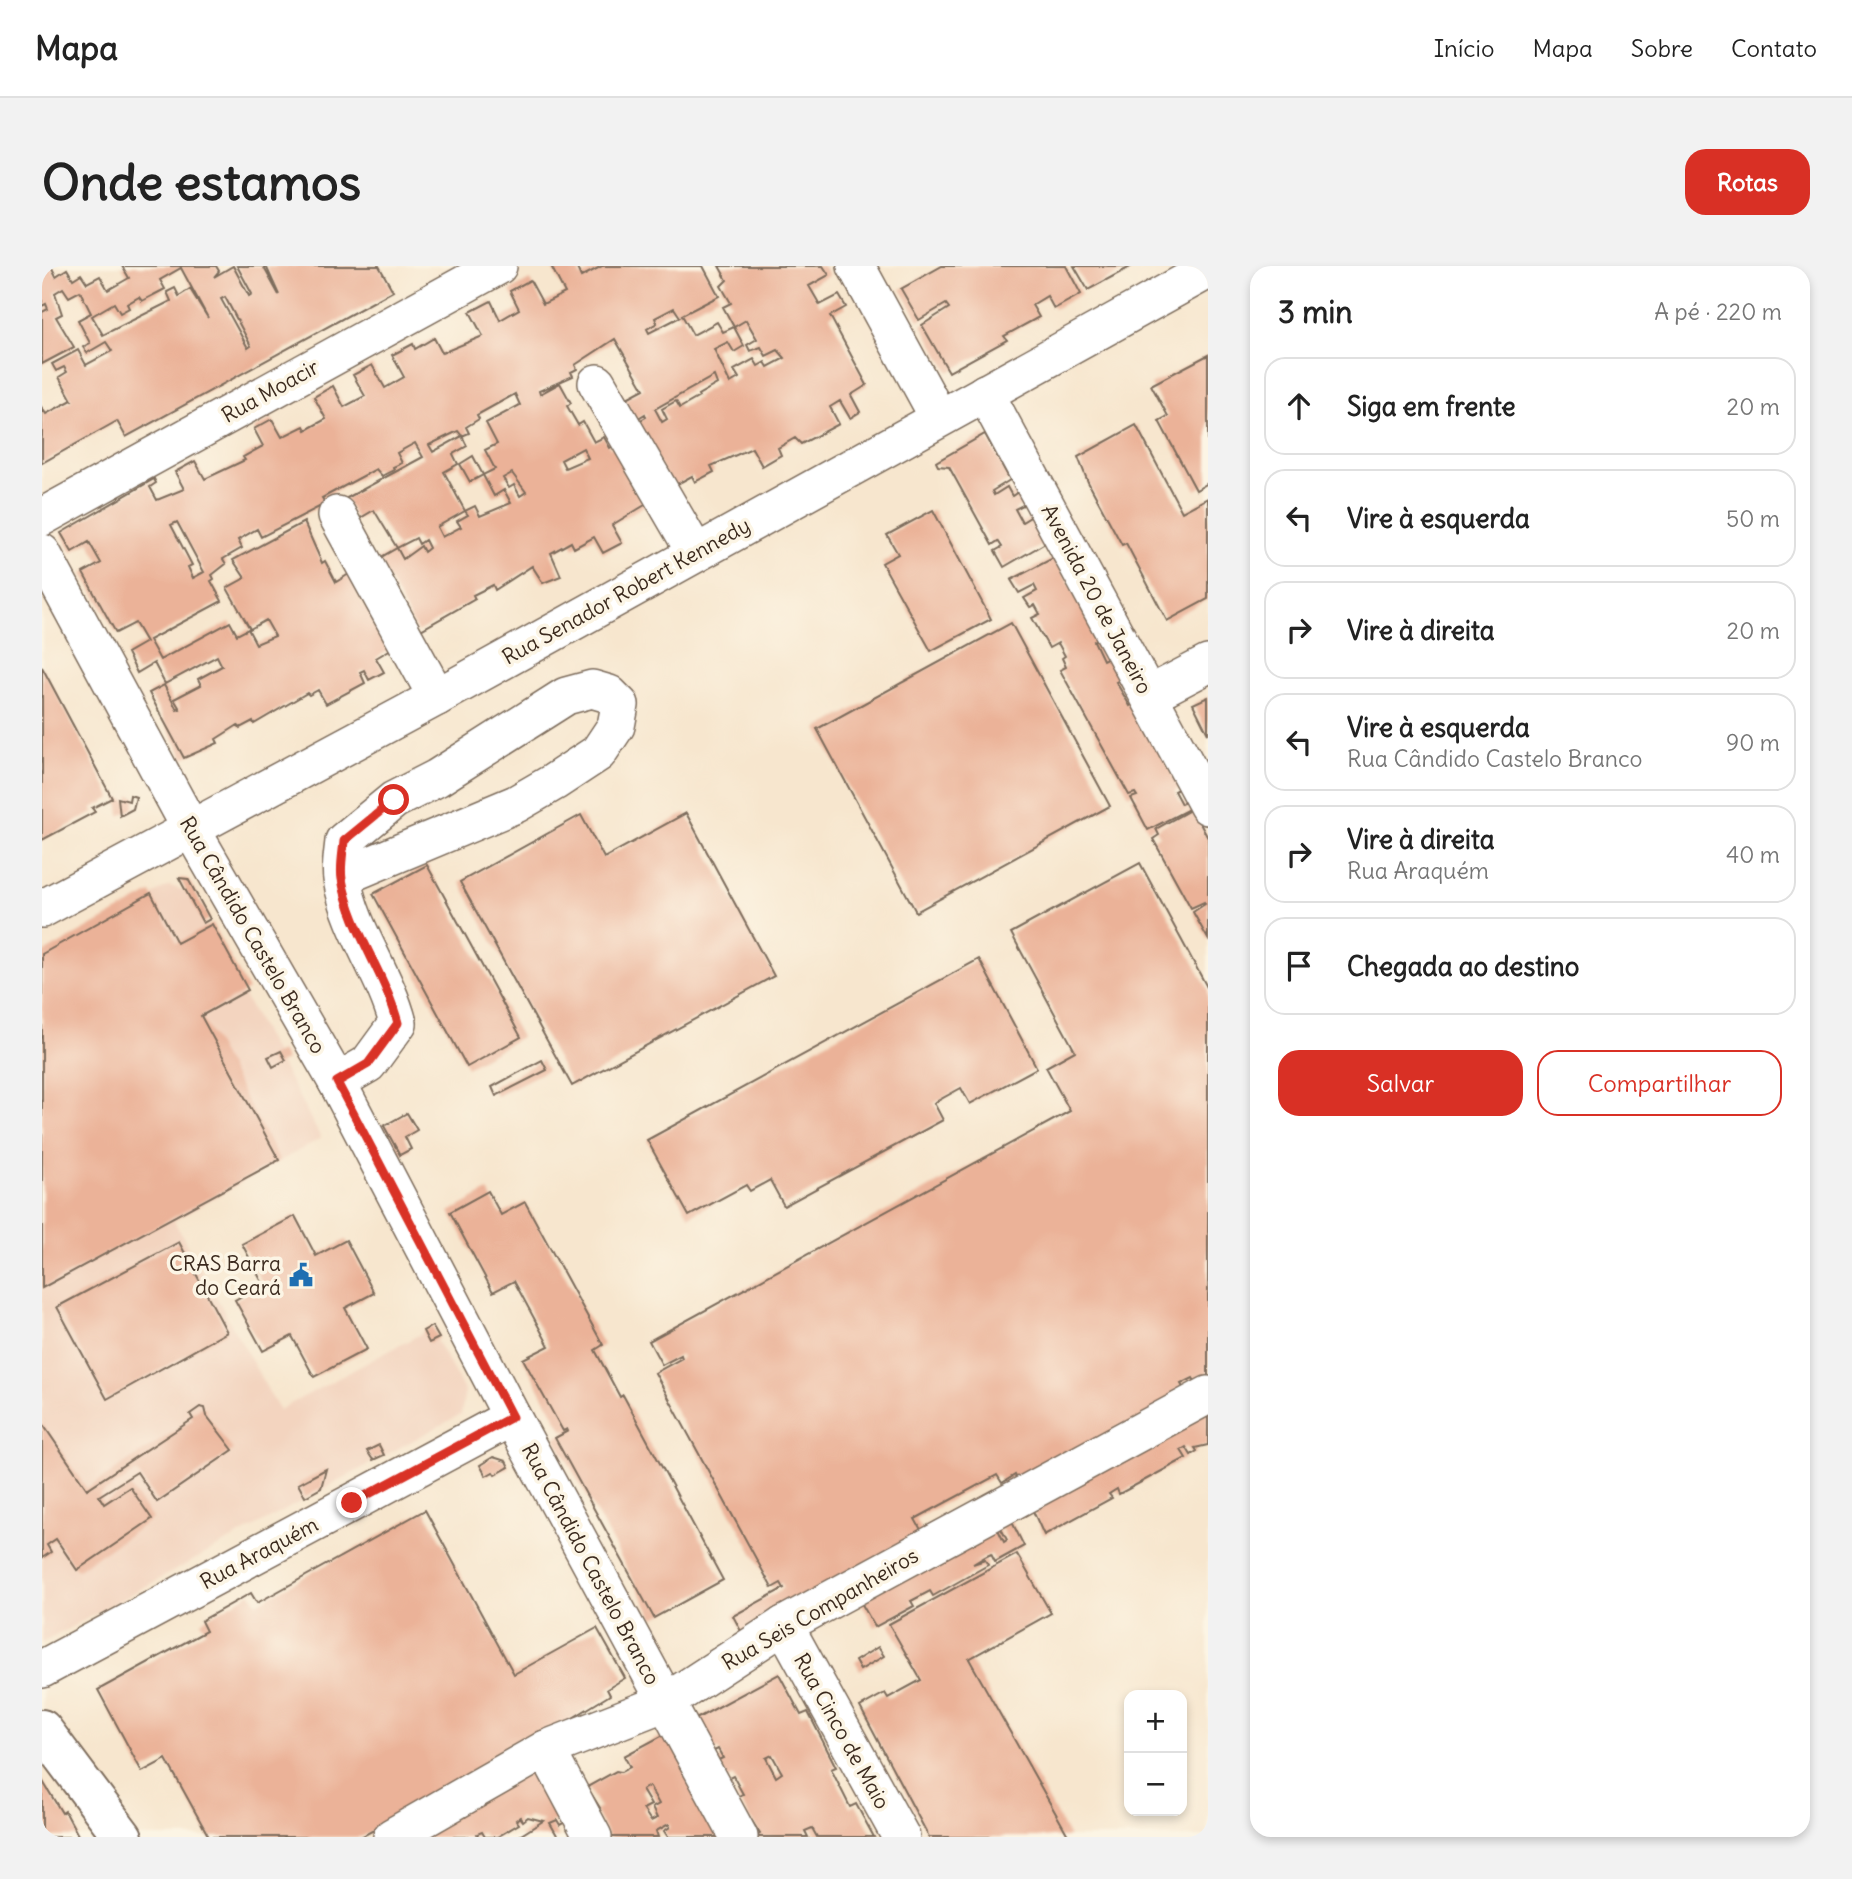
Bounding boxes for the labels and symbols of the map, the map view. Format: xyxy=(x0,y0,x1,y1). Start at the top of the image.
street label: Rua Moacir xyxy=(217,353,324,429)
street label: Avenida 20 de Janeiro xyxy=(1036,500,1158,698)
street label: Rua Senador Robert Kennedy xyxy=(497,511,755,671)
route start xyxy=(378,784,409,815)
street label: Rua Cândido Castelo Branco xyxy=(174,811,332,1059)
place label: CRAS Barra do Ceará xyxy=(169,1250,281,1301)
public building icon: CRAS Barra do Ceará xyxy=(287,1261,315,1289)
street label: Rua Cândido Castelo Branco xyxy=(516,1439,666,1689)
route end xyxy=(336,1487,367,1518)
street label: Rua Araquém xyxy=(195,1511,323,1595)
street label: Rua Seis Companheiros xyxy=(717,1542,923,1676)
street label: Rua Cinco de Maio xyxy=(788,1648,896,1814)

